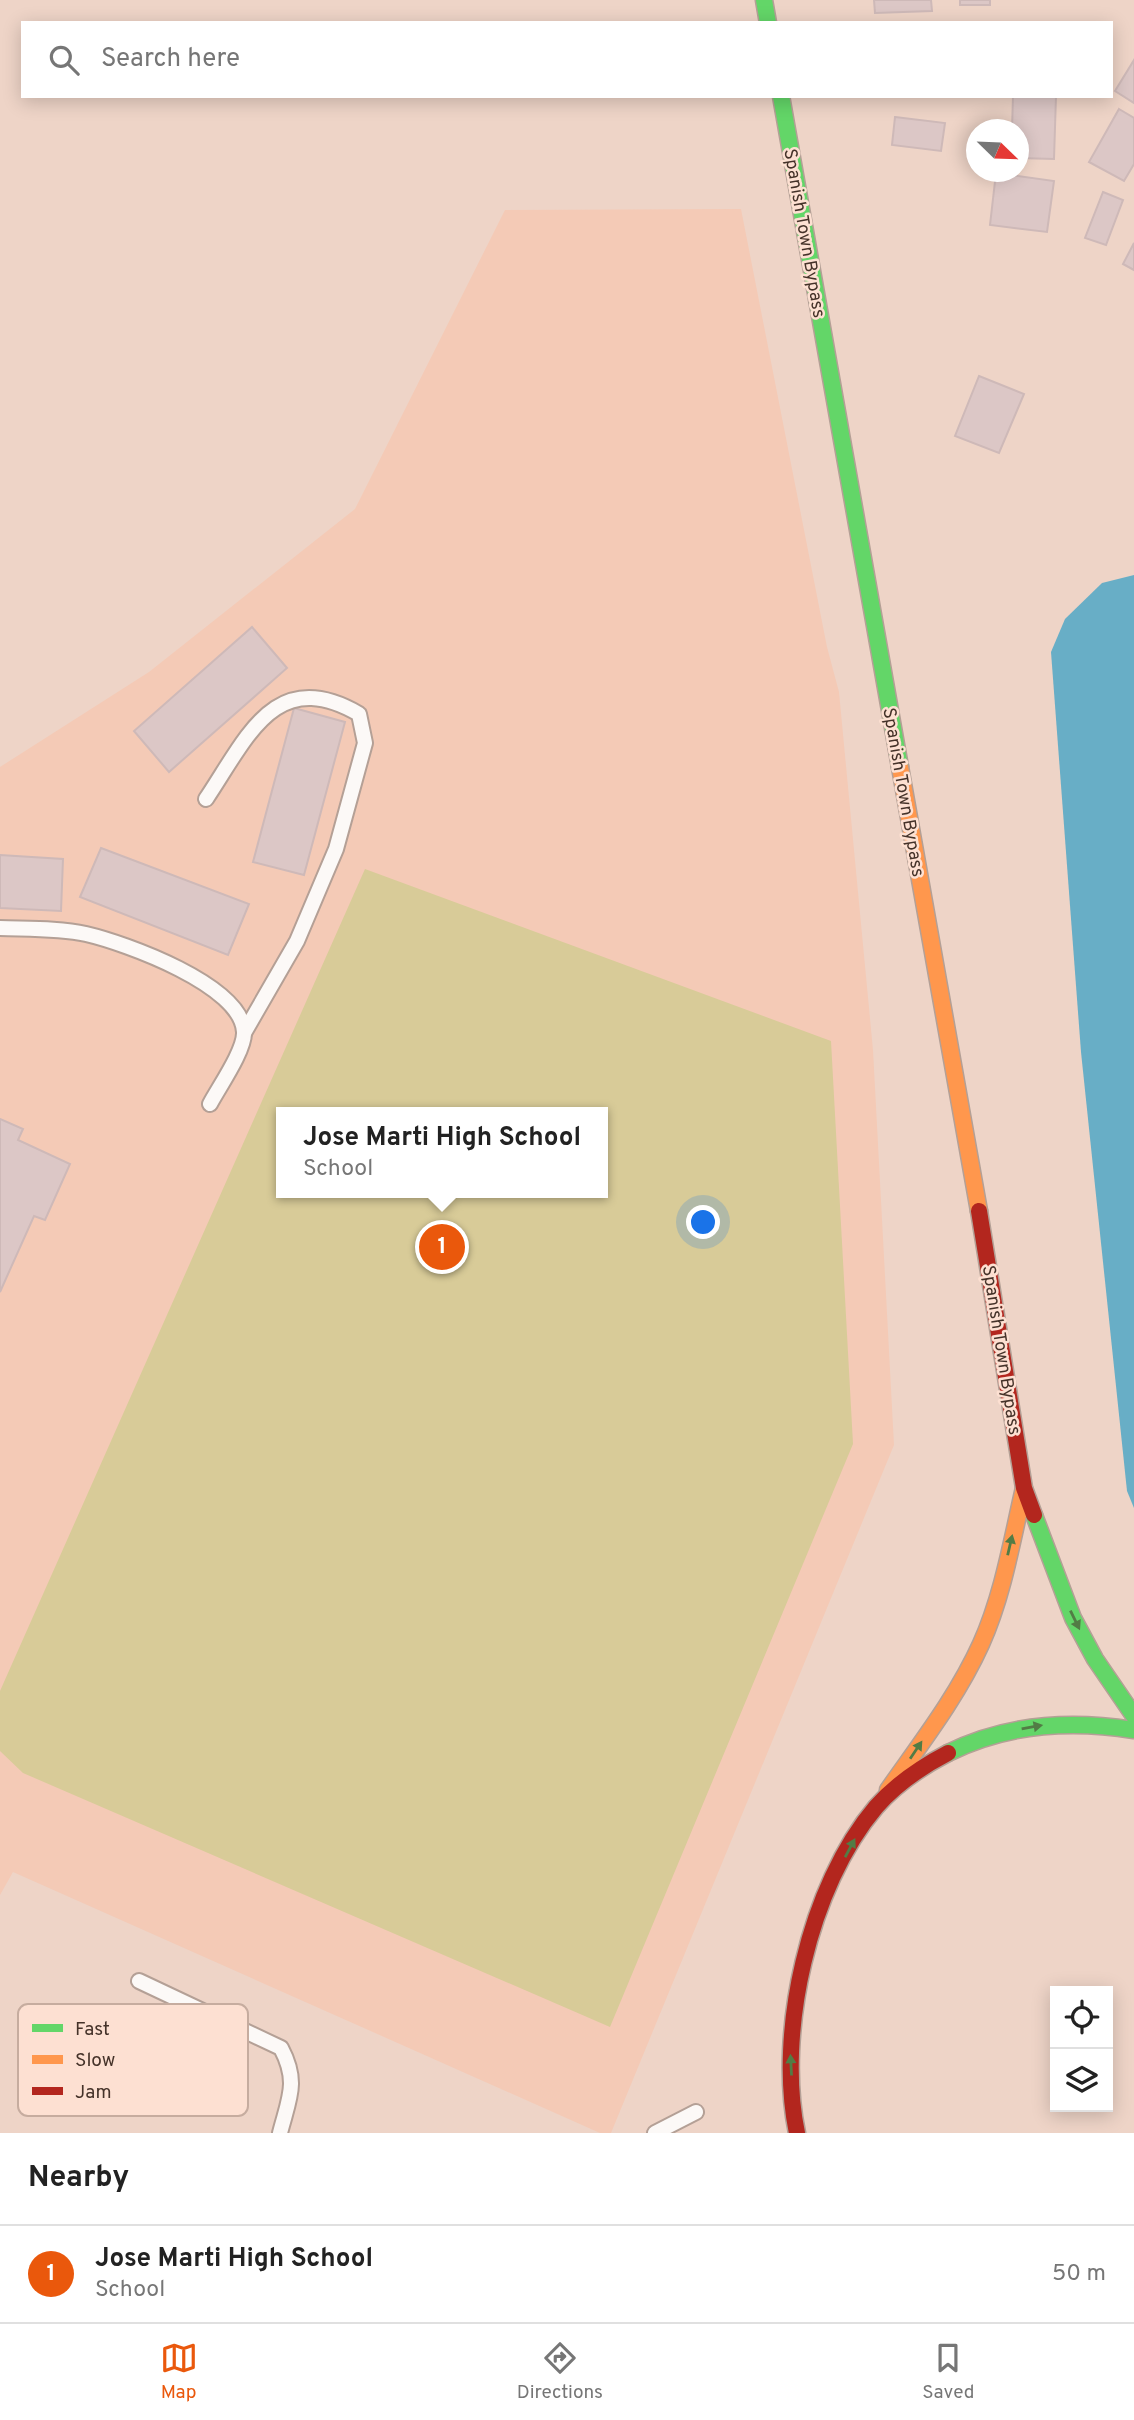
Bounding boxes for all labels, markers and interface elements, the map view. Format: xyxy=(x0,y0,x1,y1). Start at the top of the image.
search box xyxy=(21,21,1113,98)
icon: search xyxy=(45,41,83,79)
text: Search here xyxy=(101,43,240,76)
north arrow xyxy=(966,119,1029,182)
street label: Spanish Town Bypass xyxy=(777,147,830,320)
street label: Spanish Town Bypass xyxy=(876,706,929,879)
popup xyxy=(276,1107,608,1198)
text: Jose Marti High School xyxy=(303,1122,581,1155)
text: School xyxy=(303,1155,373,1184)
your location xyxy=(686,1205,720,1239)
pin: 1 xyxy=(419,1221,465,1273)
street label: Spanish Town Bypass xyxy=(976,1264,1025,1437)
one-way arrow xyxy=(1005,1534,1016,1556)
one-way arrow xyxy=(1069,1610,1080,1630)
one-way arrow xyxy=(1021,1721,1043,1732)
one-way arrow xyxy=(909,1740,922,1760)
one-way arrow xyxy=(844,1838,856,1858)
map controls xyxy=(1050,1986,1113,2112)
button: locate xyxy=(1050,1986,1113,2049)
legend xyxy=(18,2004,248,2116)
text: Fast xyxy=(75,2018,110,2042)
text: Slow xyxy=(75,2049,115,2073)
button: layers xyxy=(1050,2049,1113,2112)
one-way arrow xyxy=(786,2054,797,2076)
text: Jam xyxy=(75,2081,112,2105)
text: Nearby xyxy=(28,2160,129,2197)
text: Jose Marti High School xyxy=(95,2243,373,2276)
text: 1 xyxy=(46,2260,56,2289)
text: 50 m xyxy=(1052,2260,1106,2289)
text: School xyxy=(95,2276,165,2305)
tab: Map xyxy=(160,2339,198,2405)
tab: Directions xyxy=(517,2339,603,2405)
tab: Saved xyxy=(922,2339,974,2405)

